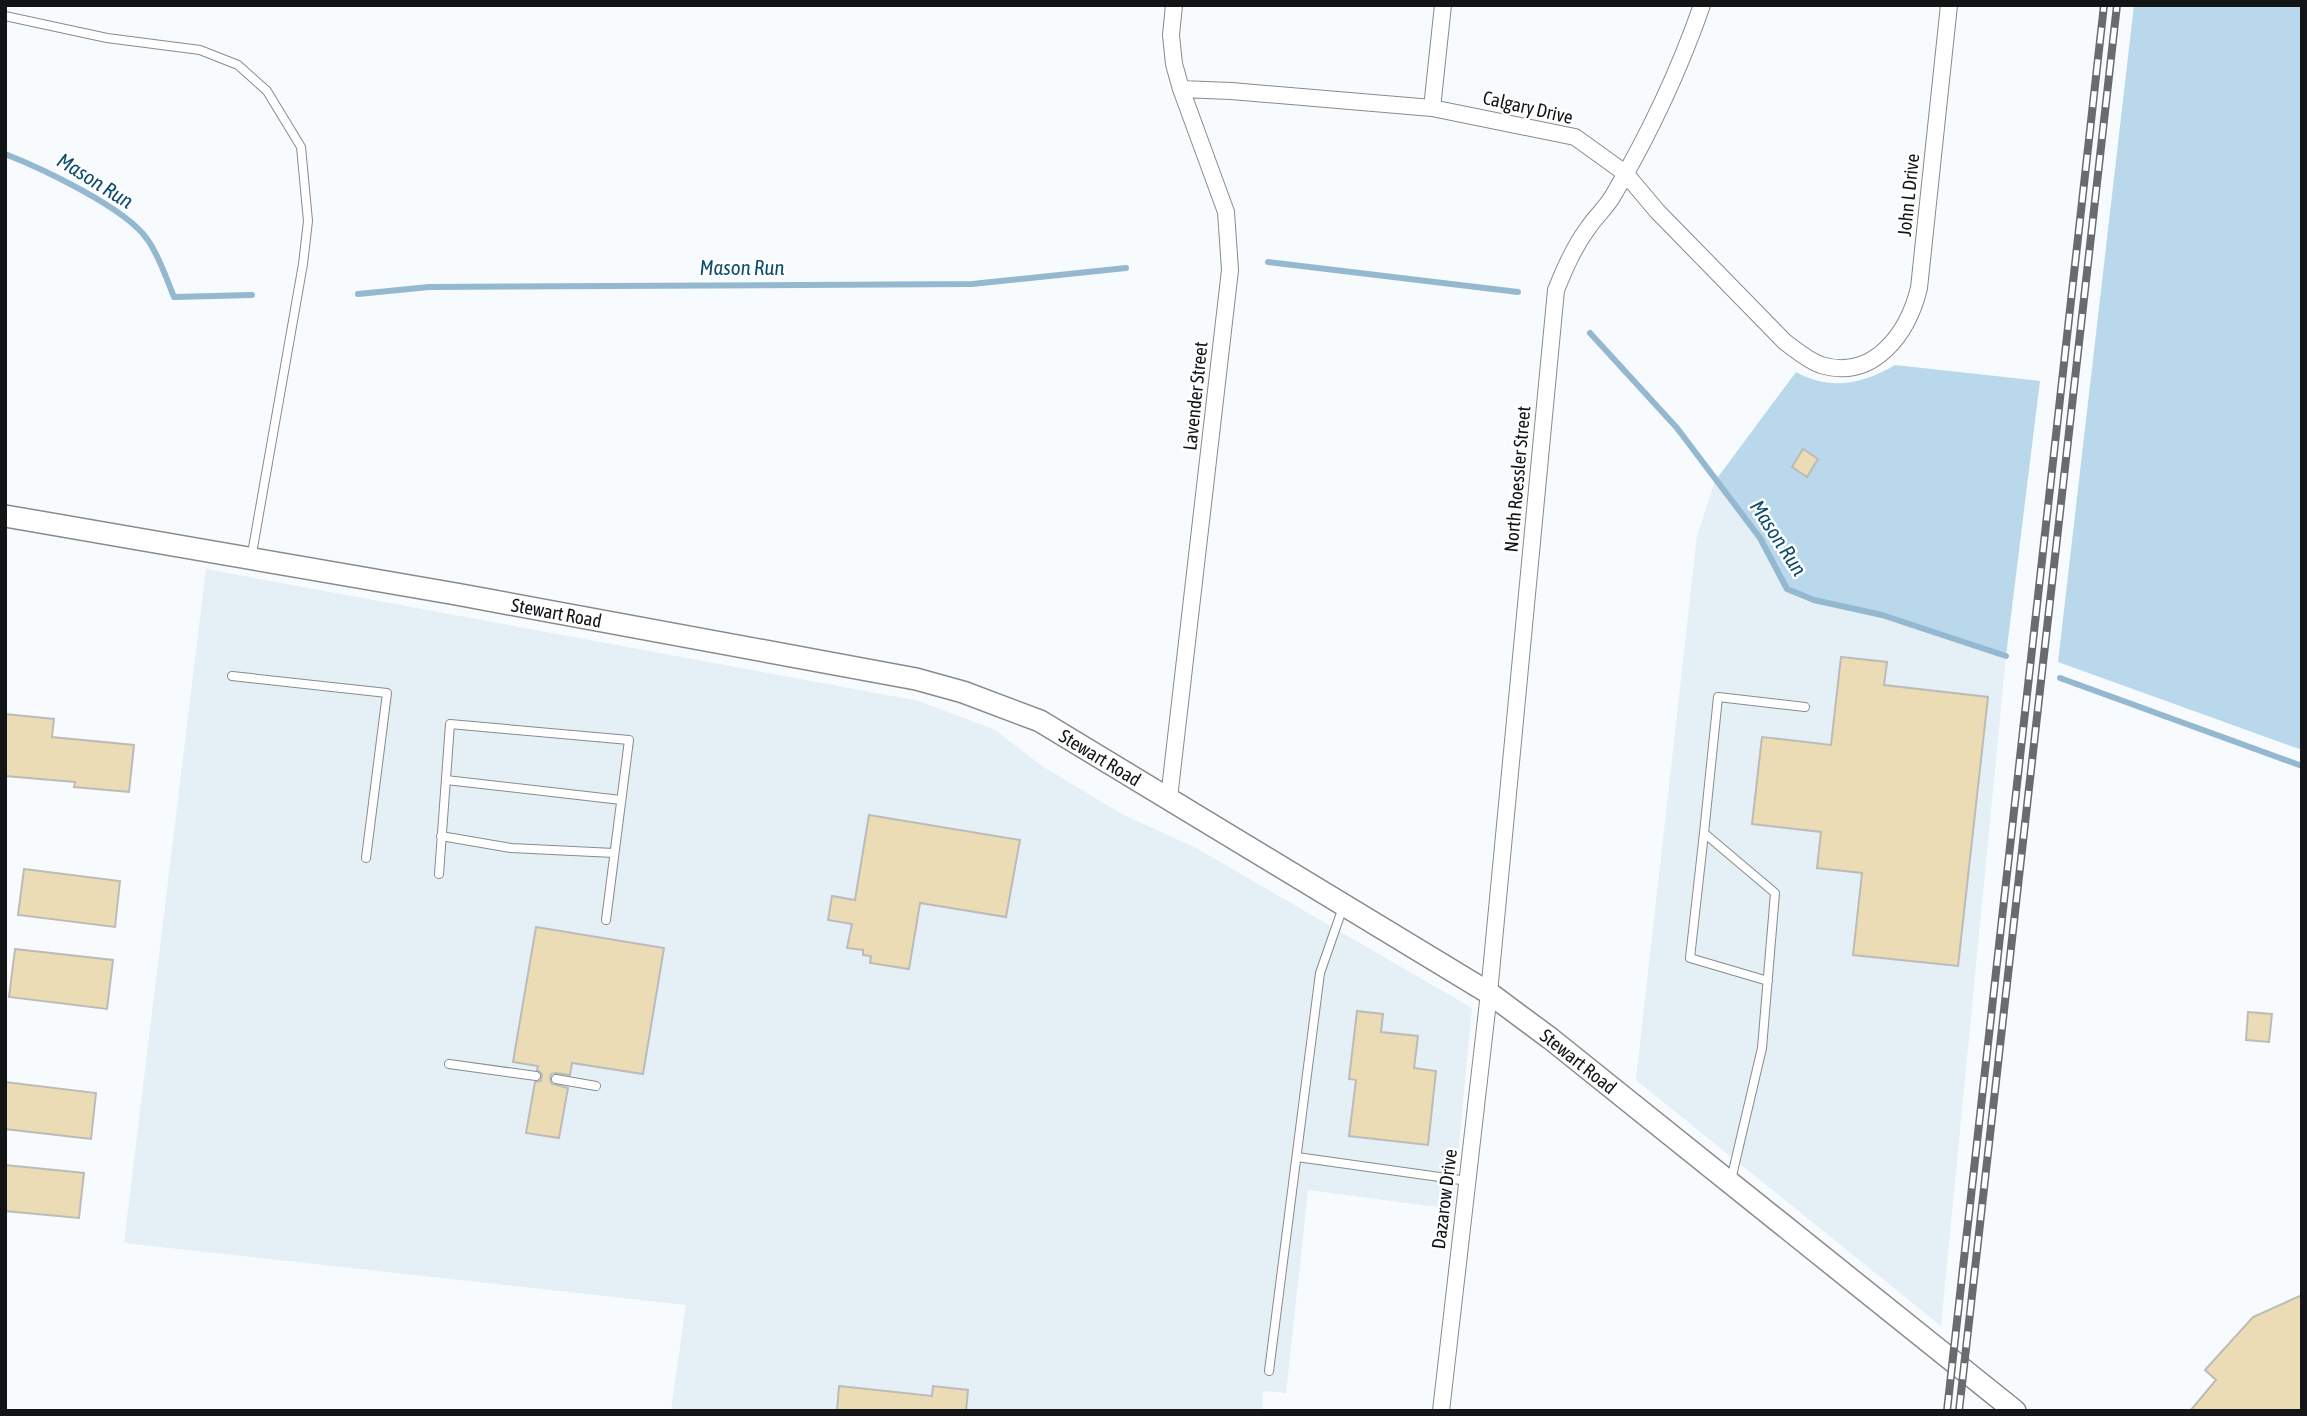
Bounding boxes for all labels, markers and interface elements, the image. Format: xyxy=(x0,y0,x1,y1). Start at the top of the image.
street label: Calgary Drive xyxy=(1481,86,1575,128)
water label: Mason Run xyxy=(53,147,138,213)
street label: John L Drive xyxy=(1893,153,1923,237)
water label: Mason Run xyxy=(699,255,785,279)
street label: Lavender Street xyxy=(1178,341,1212,451)
street label: North Roessler Street xyxy=(1500,405,1534,553)
water label: Mason Run xyxy=(1746,495,1812,580)
street label: Stewart Road xyxy=(510,593,604,632)
street label: Stewart Road xyxy=(1055,724,1145,791)
street label: Stewart Road xyxy=(1536,1024,1621,1098)
street label: Dazarow Drive xyxy=(1427,1148,1461,1250)

